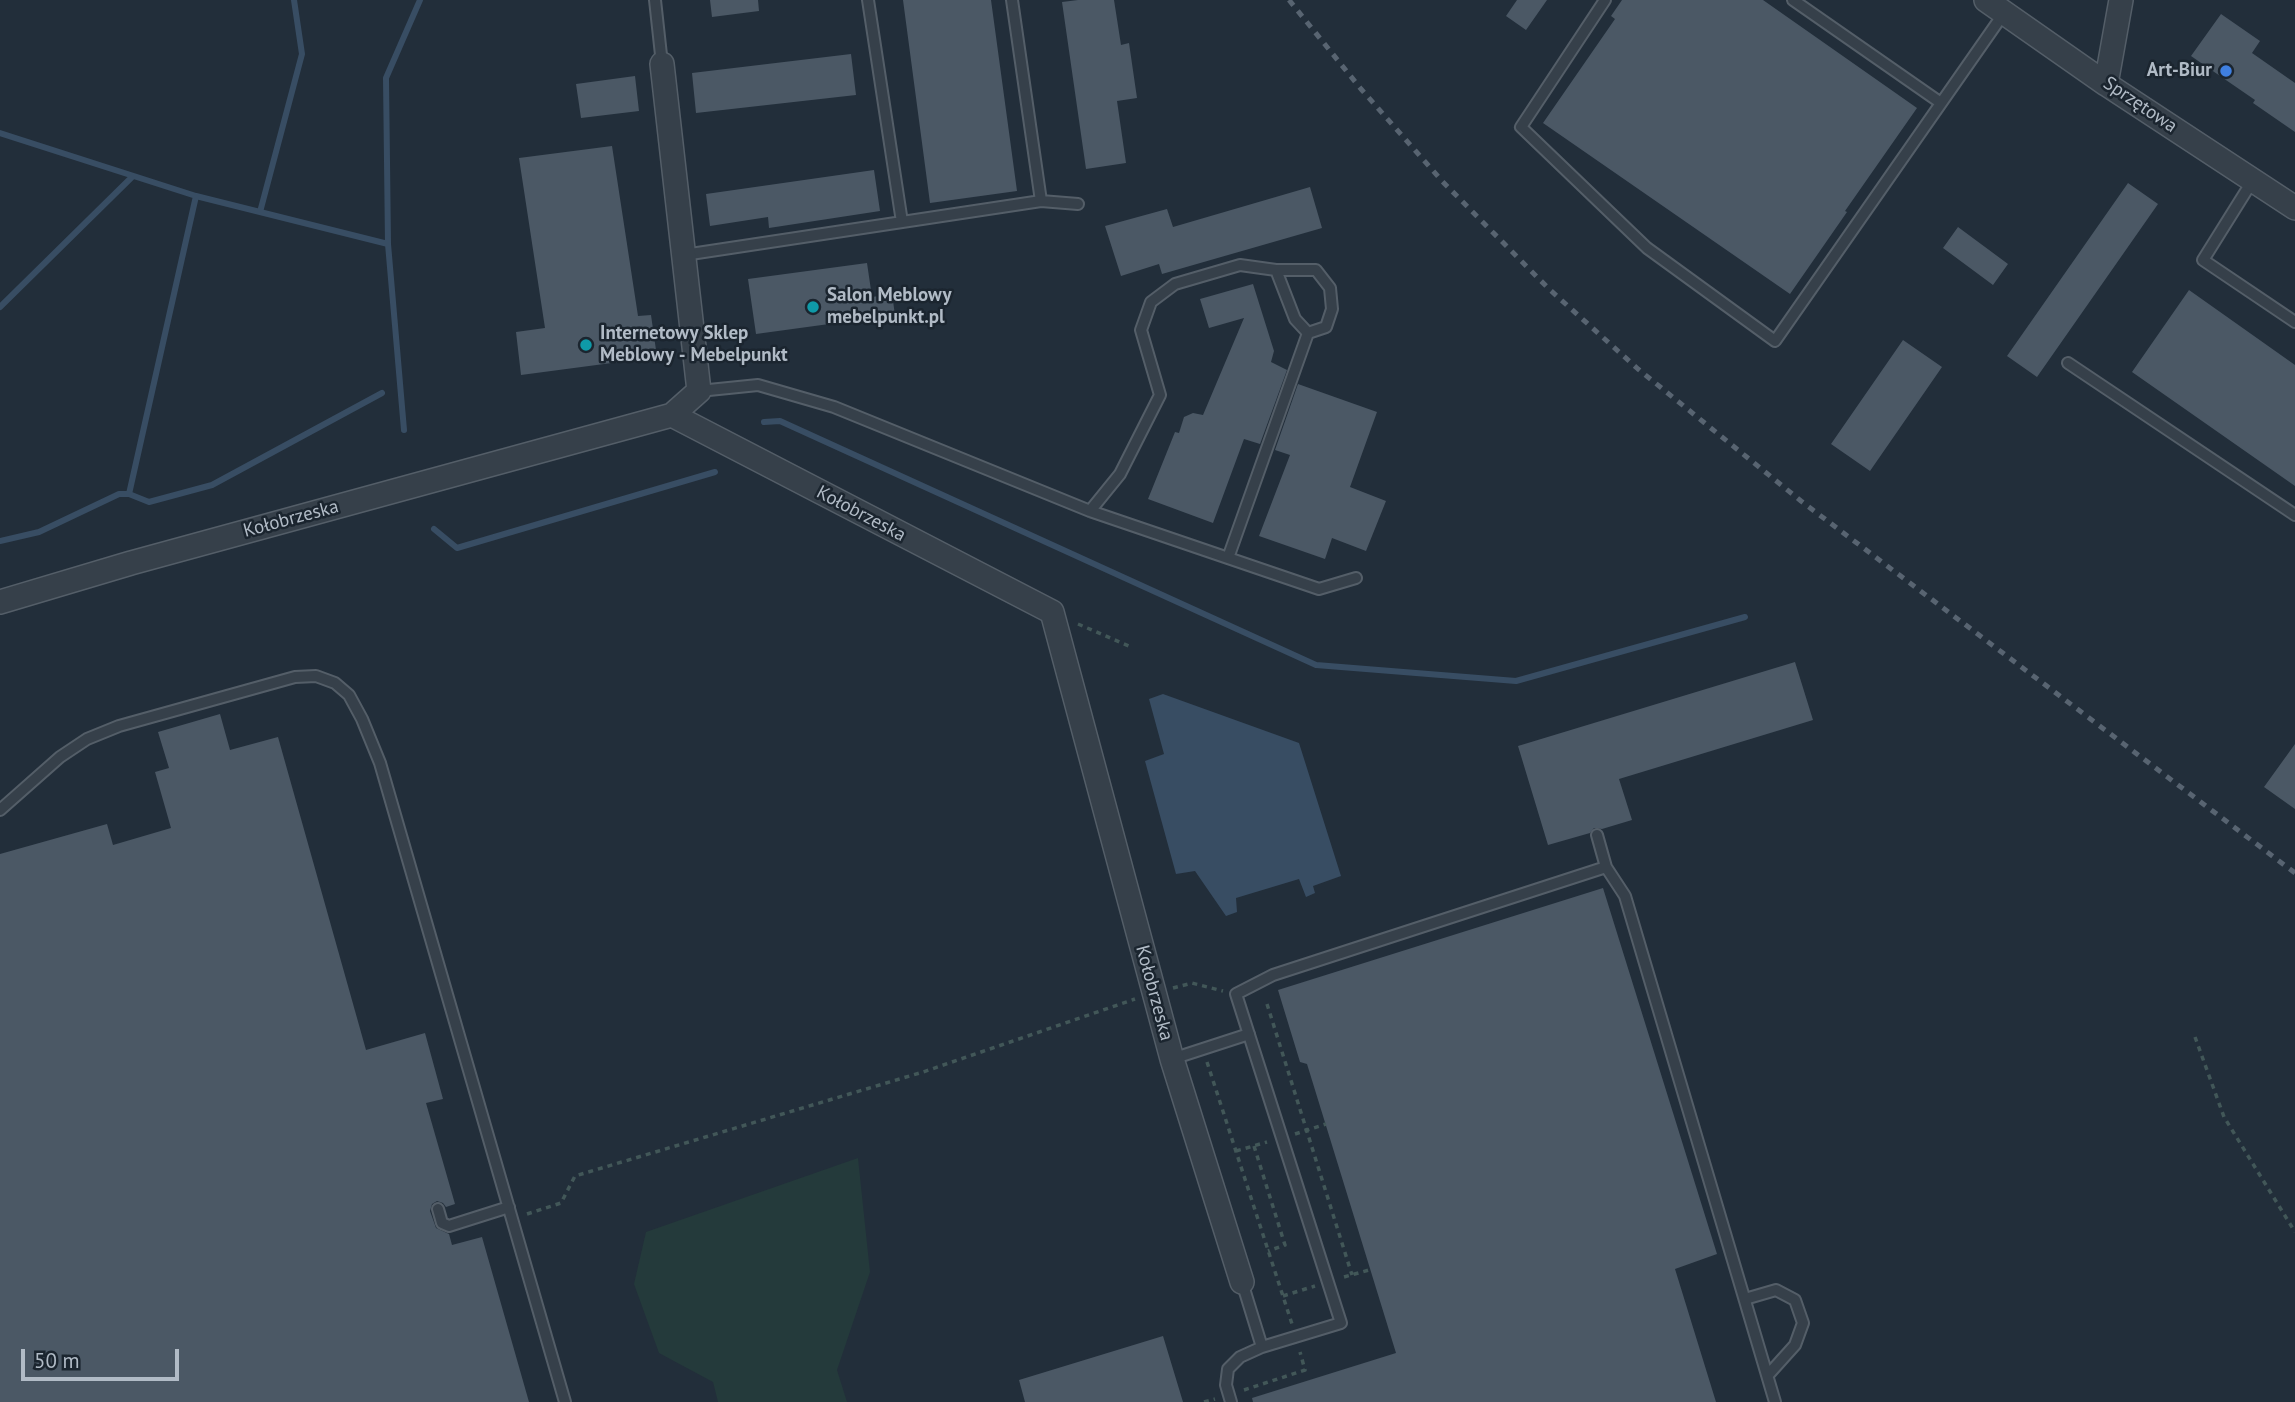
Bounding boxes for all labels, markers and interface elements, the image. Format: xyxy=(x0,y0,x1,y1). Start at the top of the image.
place label: Art-Biur xyxy=(2147,60,2212,82)
marker: Art-Biur xyxy=(2218,63,2234,79)
street label: Sprzętowa xyxy=(2099,72,2181,138)
place label: Salon Meblowy mebelpunkt.pl xyxy=(827,285,952,329)
marker: Salon Meblowy mebelpunkt.pl xyxy=(805,299,821,315)
place label: Internetowy Sklep Meblowy - Mebelpunkt xyxy=(600,323,788,367)
marker: Internetowy Sklep Meblowy - Mebelpunkt xyxy=(578,337,594,353)
street label: Kołobrzeska xyxy=(813,481,909,547)
street label: Kołobrzeska xyxy=(241,495,341,543)
street label: Kołobrzeska xyxy=(1130,943,1178,1043)
scale bar xyxy=(24,1336,182,1380)
text: 50 m xyxy=(34,1347,80,1374)

